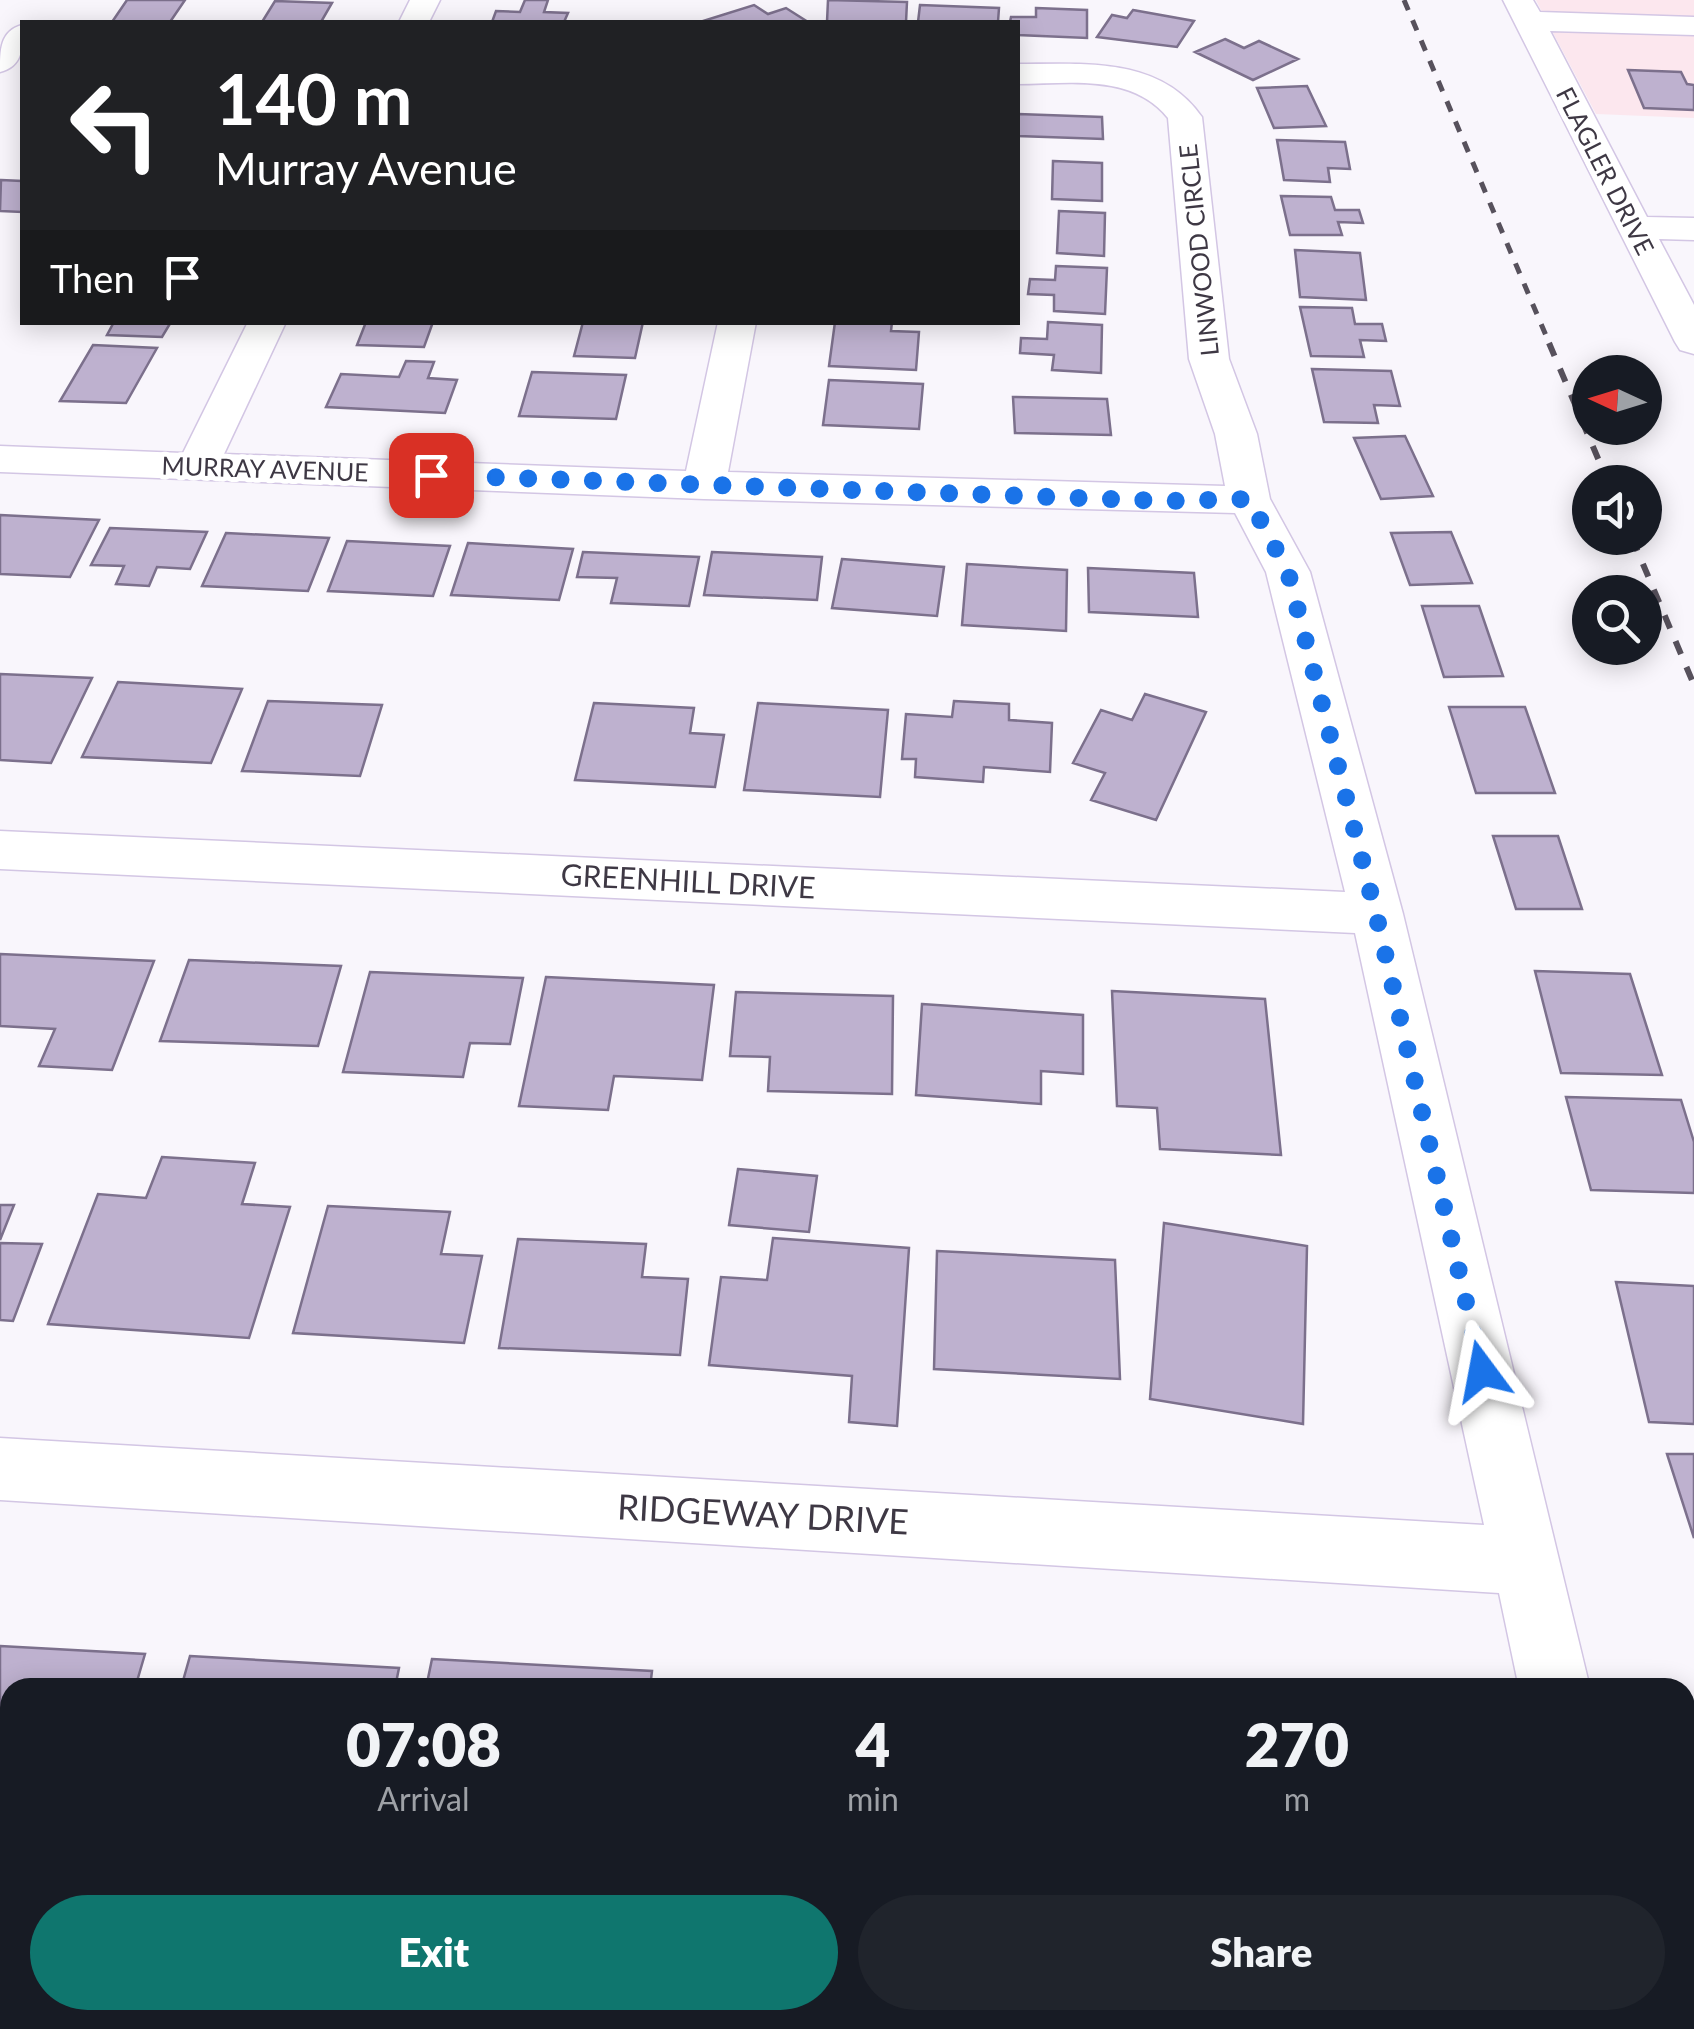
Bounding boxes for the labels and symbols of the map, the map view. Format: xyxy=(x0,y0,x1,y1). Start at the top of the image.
street label: FLAGLER DRIVE xyxy=(1551,82,1661,259)
street label: LINWOOD CIRCLE xyxy=(1172,143,1224,358)
north arrow xyxy=(1572,355,1662,445)
pin xyxy=(389,433,474,518)
street label: MURRAY AVENUE xyxy=(161,449,369,487)
street label: GREENHILL DRIVE xyxy=(560,855,816,905)
position arrow xyxy=(1430,1319,1534,1423)
street label: RIDGEWAY DRIVE xyxy=(616,1484,910,1542)

